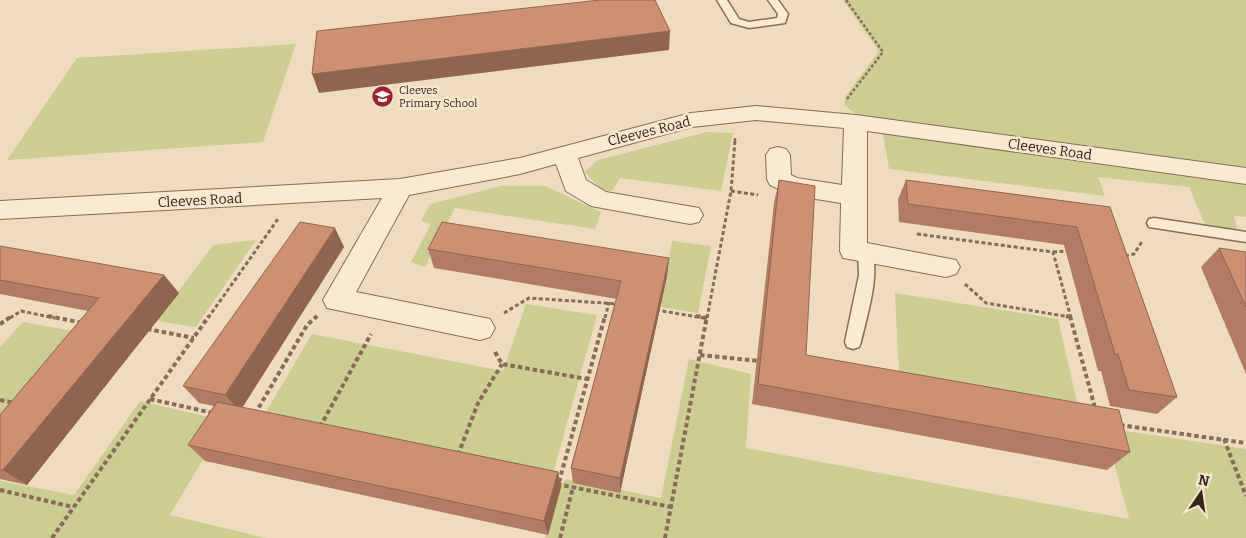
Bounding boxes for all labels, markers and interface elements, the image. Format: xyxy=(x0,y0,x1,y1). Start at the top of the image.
school or university icon: Cleeves Primary School xyxy=(371,84,395,108)
place label: Cleeves Primary School xyxy=(399,84,478,110)
street label: Cleeves Road xyxy=(606,113,692,150)
street label: Cleeves Road xyxy=(1007,135,1093,164)
street label: Cleeves Road xyxy=(157,190,243,211)
north arrow xyxy=(1176,468,1226,518)
text: N xyxy=(1197,471,1211,490)

